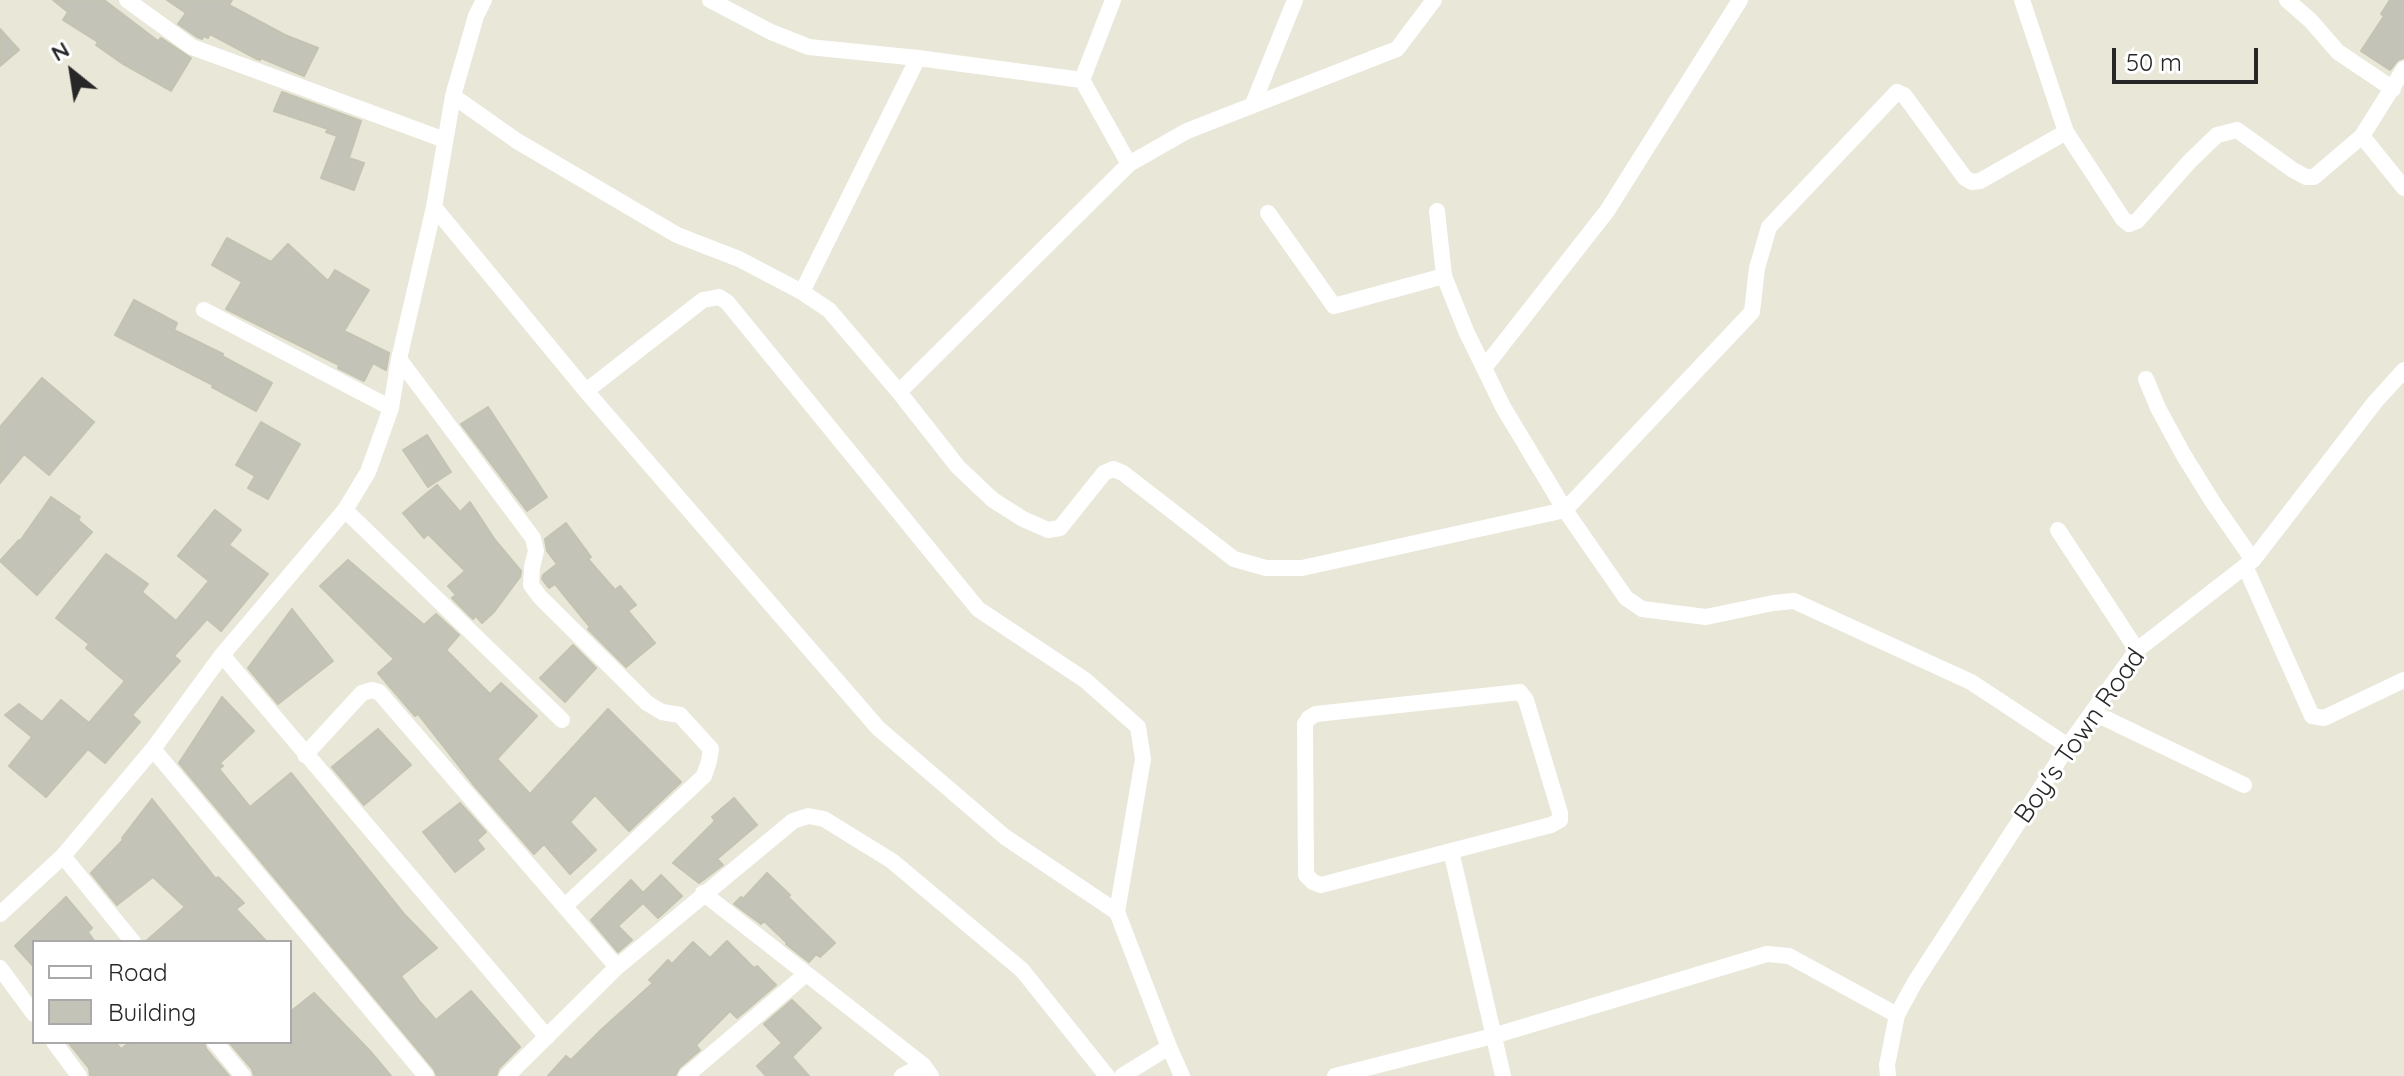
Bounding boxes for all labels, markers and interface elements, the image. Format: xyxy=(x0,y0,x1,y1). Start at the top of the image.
north arrow xyxy=(32,32,112,112)
scale bar xyxy=(2116,32,2262,82)
text: N xyxy=(46,35,74,67)
text: 50 m xyxy=(2126,47,2182,77)
street label: Boy's Town Road xyxy=(2008,643,2152,829)
legend xyxy=(32,940,292,1044)
text: Road xyxy=(108,957,168,987)
text: Building xyxy=(108,997,196,1027)

